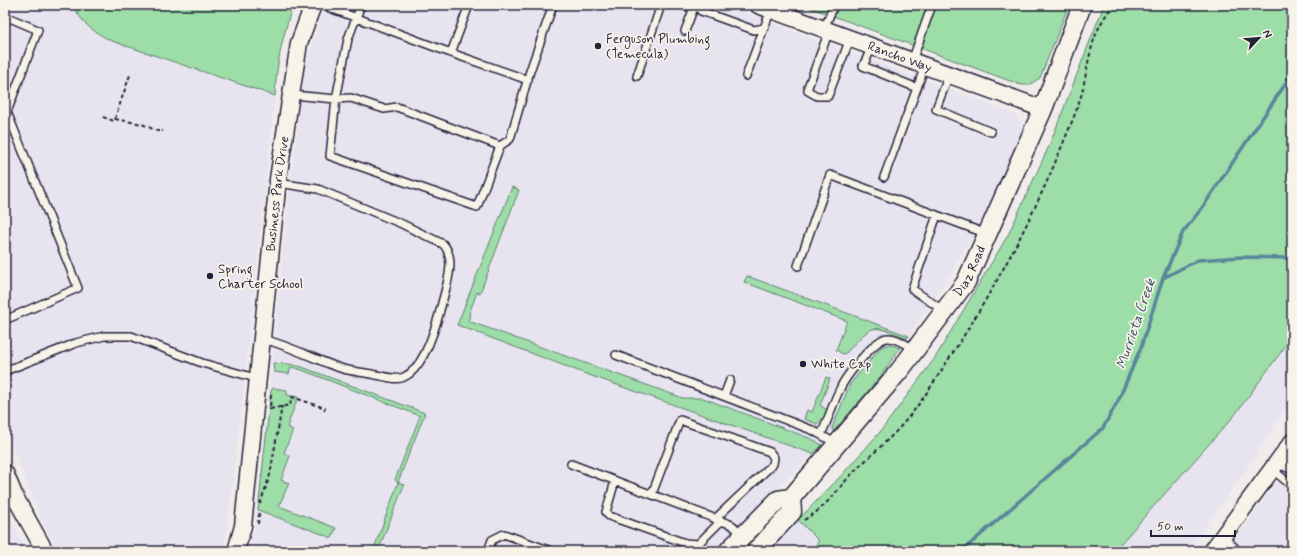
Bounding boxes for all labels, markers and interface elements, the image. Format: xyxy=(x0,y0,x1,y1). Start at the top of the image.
north arrow xyxy=(1239,18,1279,58)
text: N xyxy=(1259,28,1275,40)
place label: Ferguson Plumbing (Temecula) xyxy=(606,31,710,63)
street label: Rancho Way xyxy=(865,37,935,76)
marker: Ferguson Plumbing (Temecula) xyxy=(593,41,603,51)
street label: Business Park Drive xyxy=(262,135,293,252)
street label: Diaz Road xyxy=(949,243,990,300)
place label: Spring Charter School xyxy=(218,261,303,293)
marker: Spring Charter School xyxy=(205,271,215,281)
water label: Murrieta Creek xyxy=(1112,276,1160,371)
place label: White Cap xyxy=(811,356,871,373)
marker: White Cap xyxy=(798,359,808,369)
scale bar xyxy=(1151,512,1235,538)
text: 50 m xyxy=(1157,519,1184,535)

